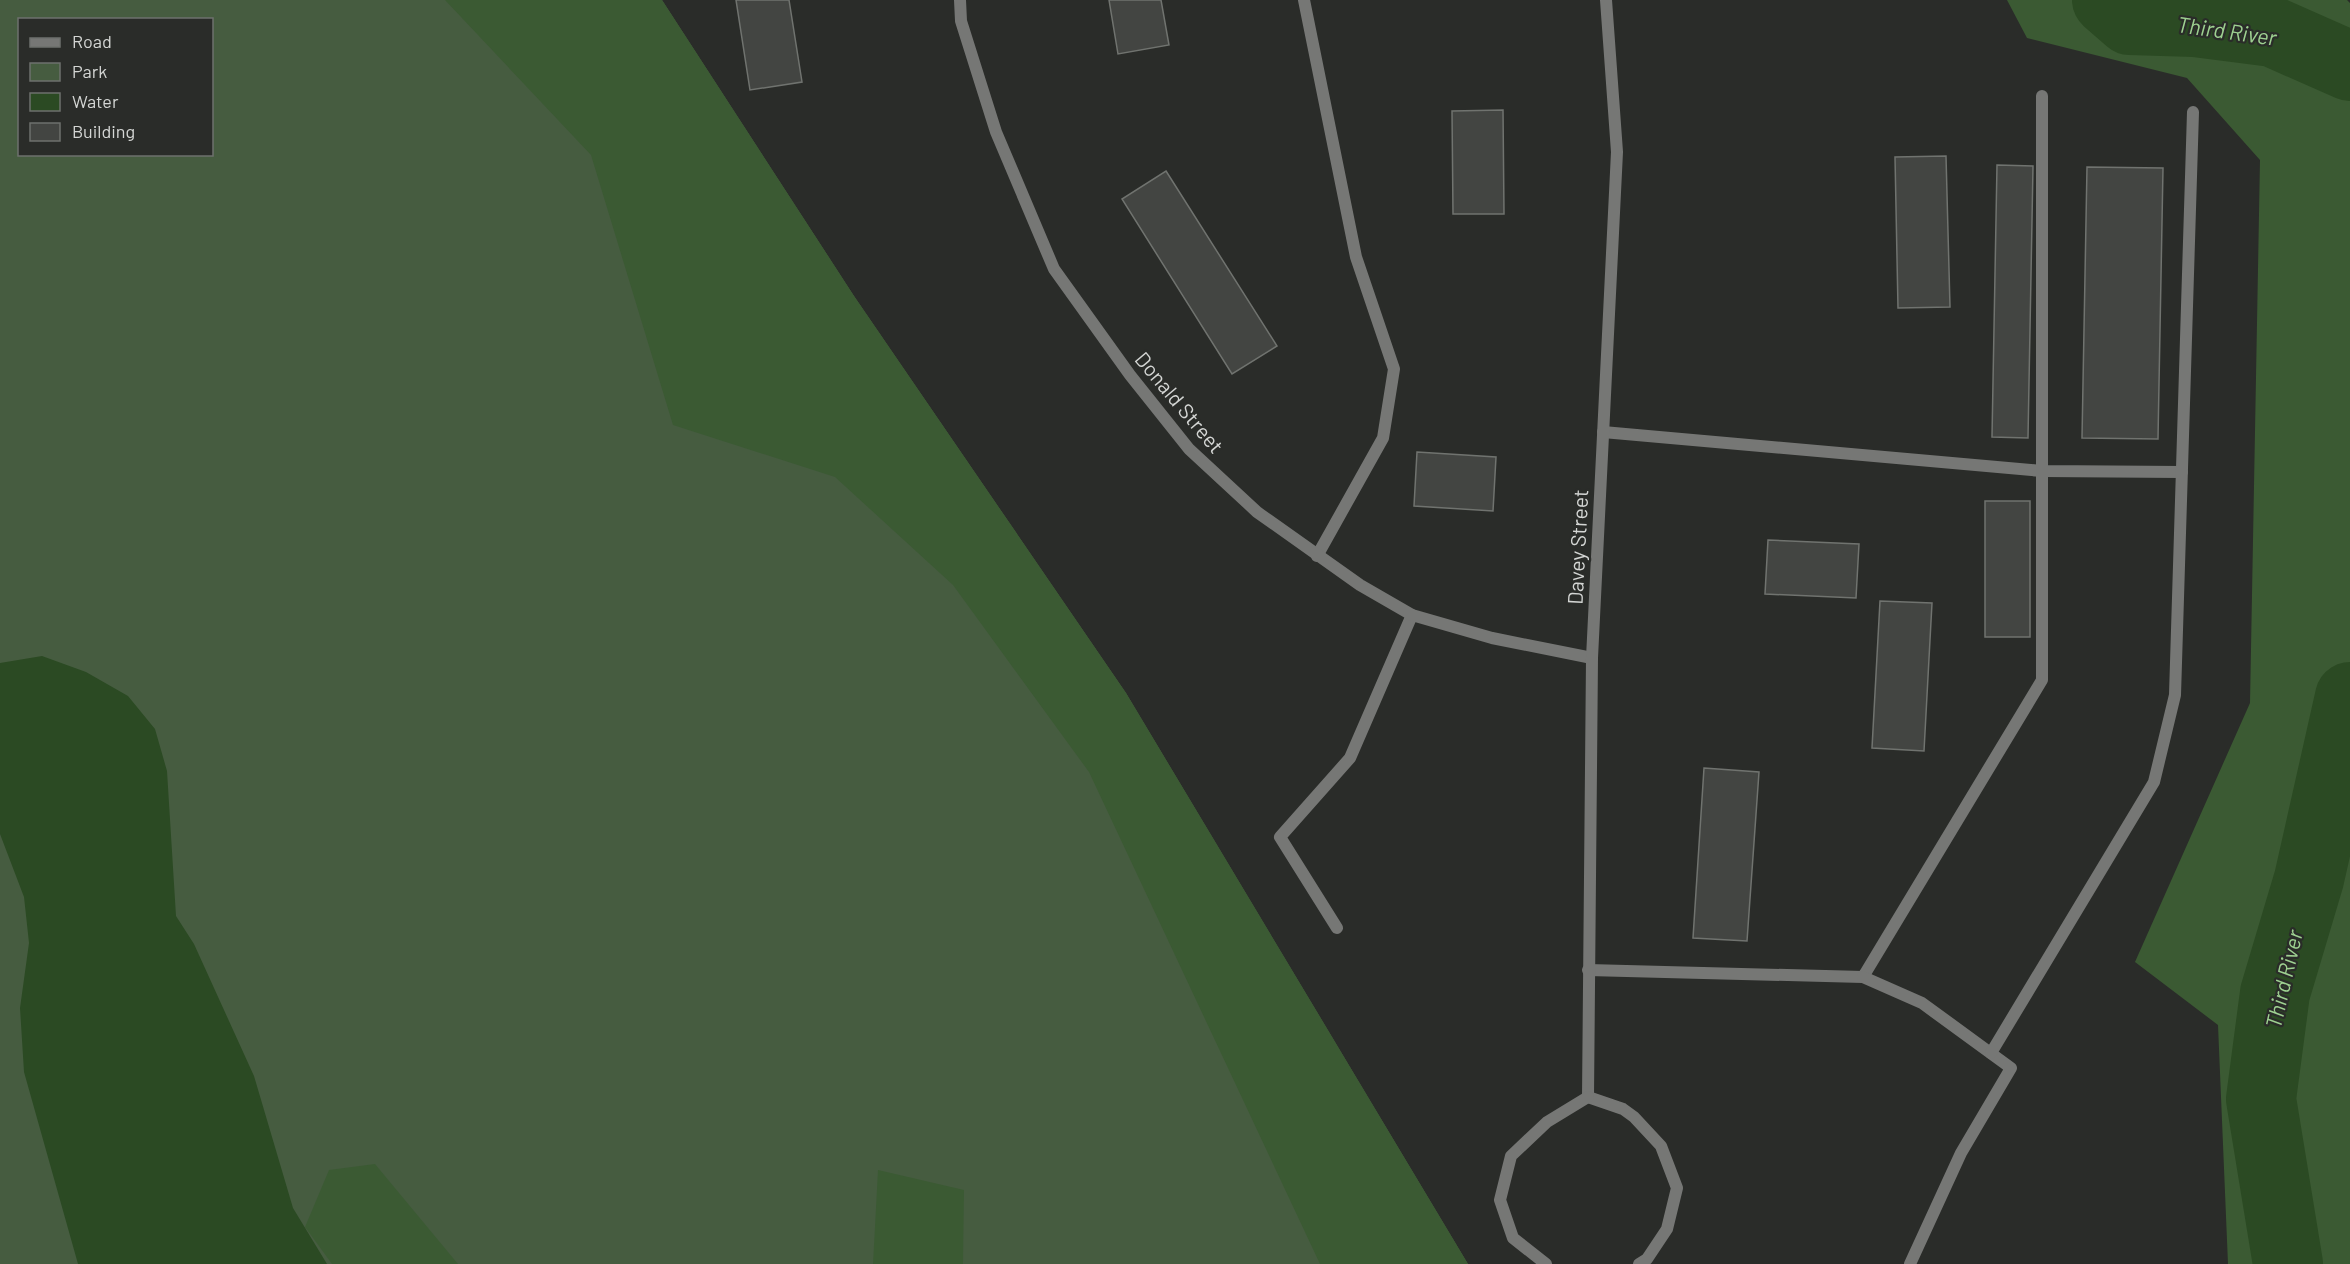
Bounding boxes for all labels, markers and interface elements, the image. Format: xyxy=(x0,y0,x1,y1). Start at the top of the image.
water label: Third River xyxy=(2176,10,2280,50)
legend xyxy=(18,18,213,156)
text: Road xyxy=(72,30,112,52)
text: Park xyxy=(72,60,107,82)
text: Water xyxy=(72,90,119,112)
text: Building xyxy=(72,120,135,142)
street label: Donald Street xyxy=(1130,346,1230,458)
street label: Davey Street xyxy=(1562,489,1592,605)
water label: Third River xyxy=(2259,926,2307,1031)

